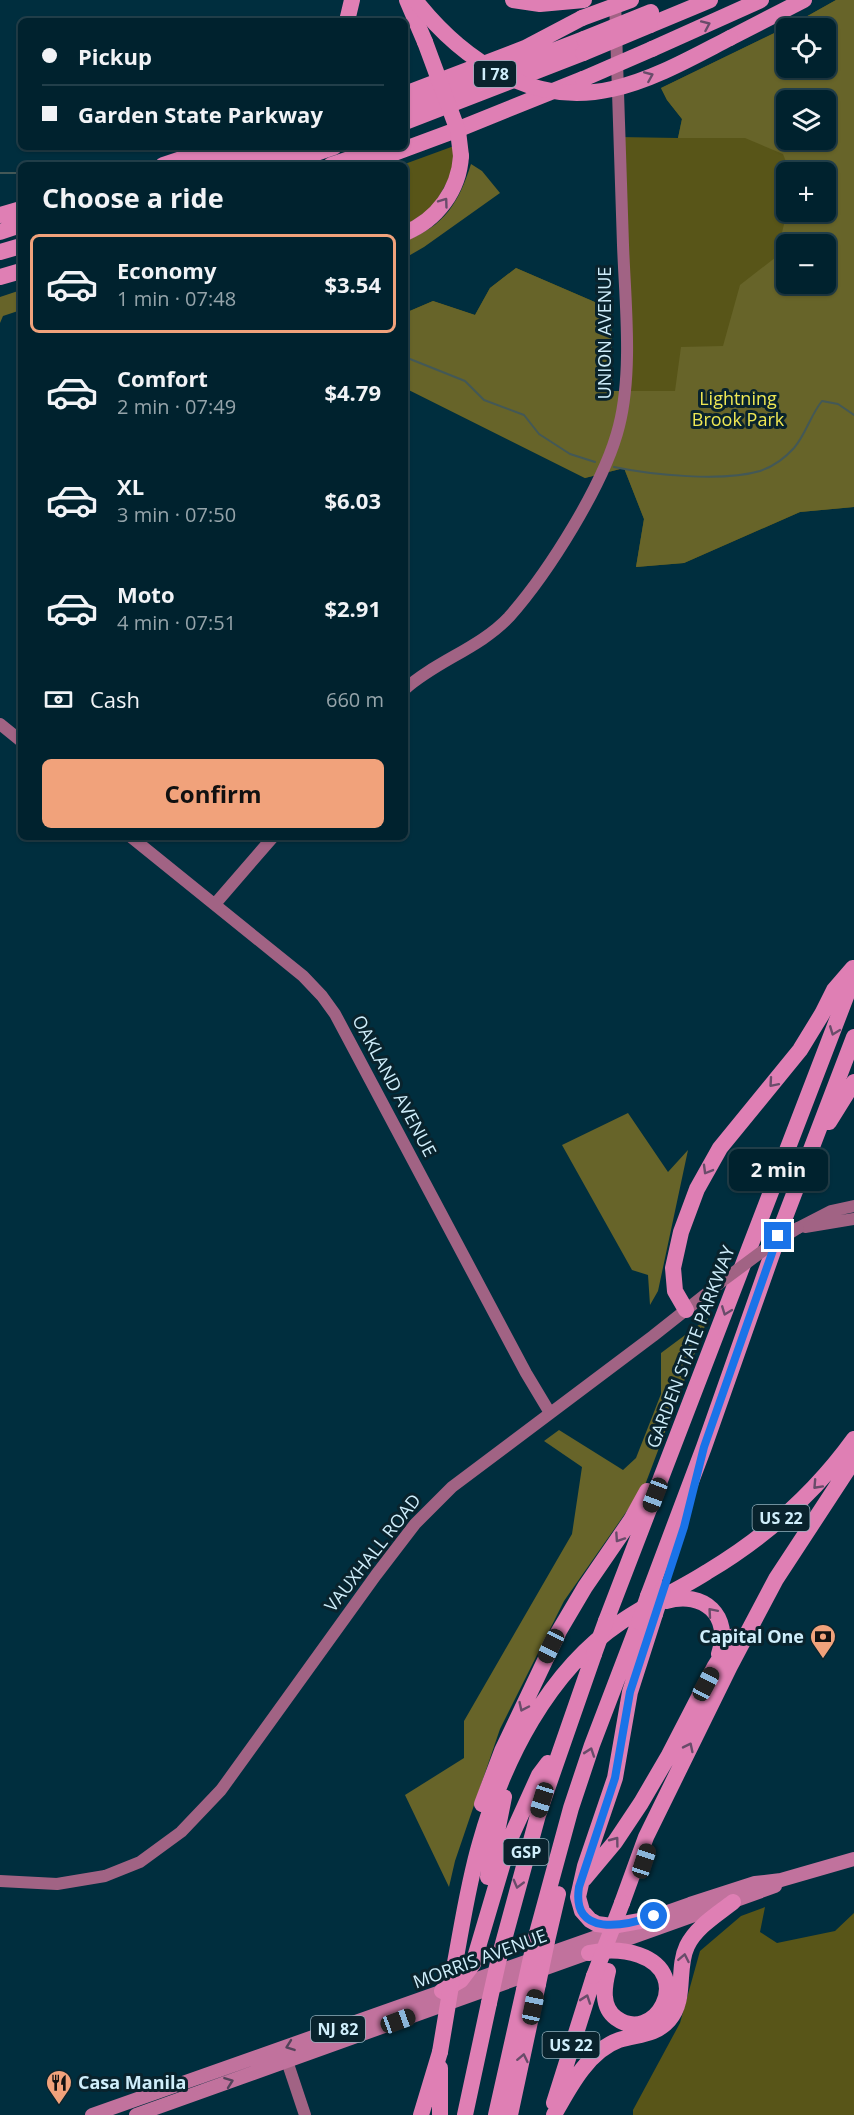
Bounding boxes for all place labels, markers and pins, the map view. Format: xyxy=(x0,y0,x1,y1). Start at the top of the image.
bank icon: Capital One xyxy=(808,1622,838,1660)
place label: Capital One xyxy=(699,1624,804,1648)
restaurant icon: Casa Manila xyxy=(44,2068,74,2106)
place label: Casa Manila xyxy=(78,2070,186,2094)

